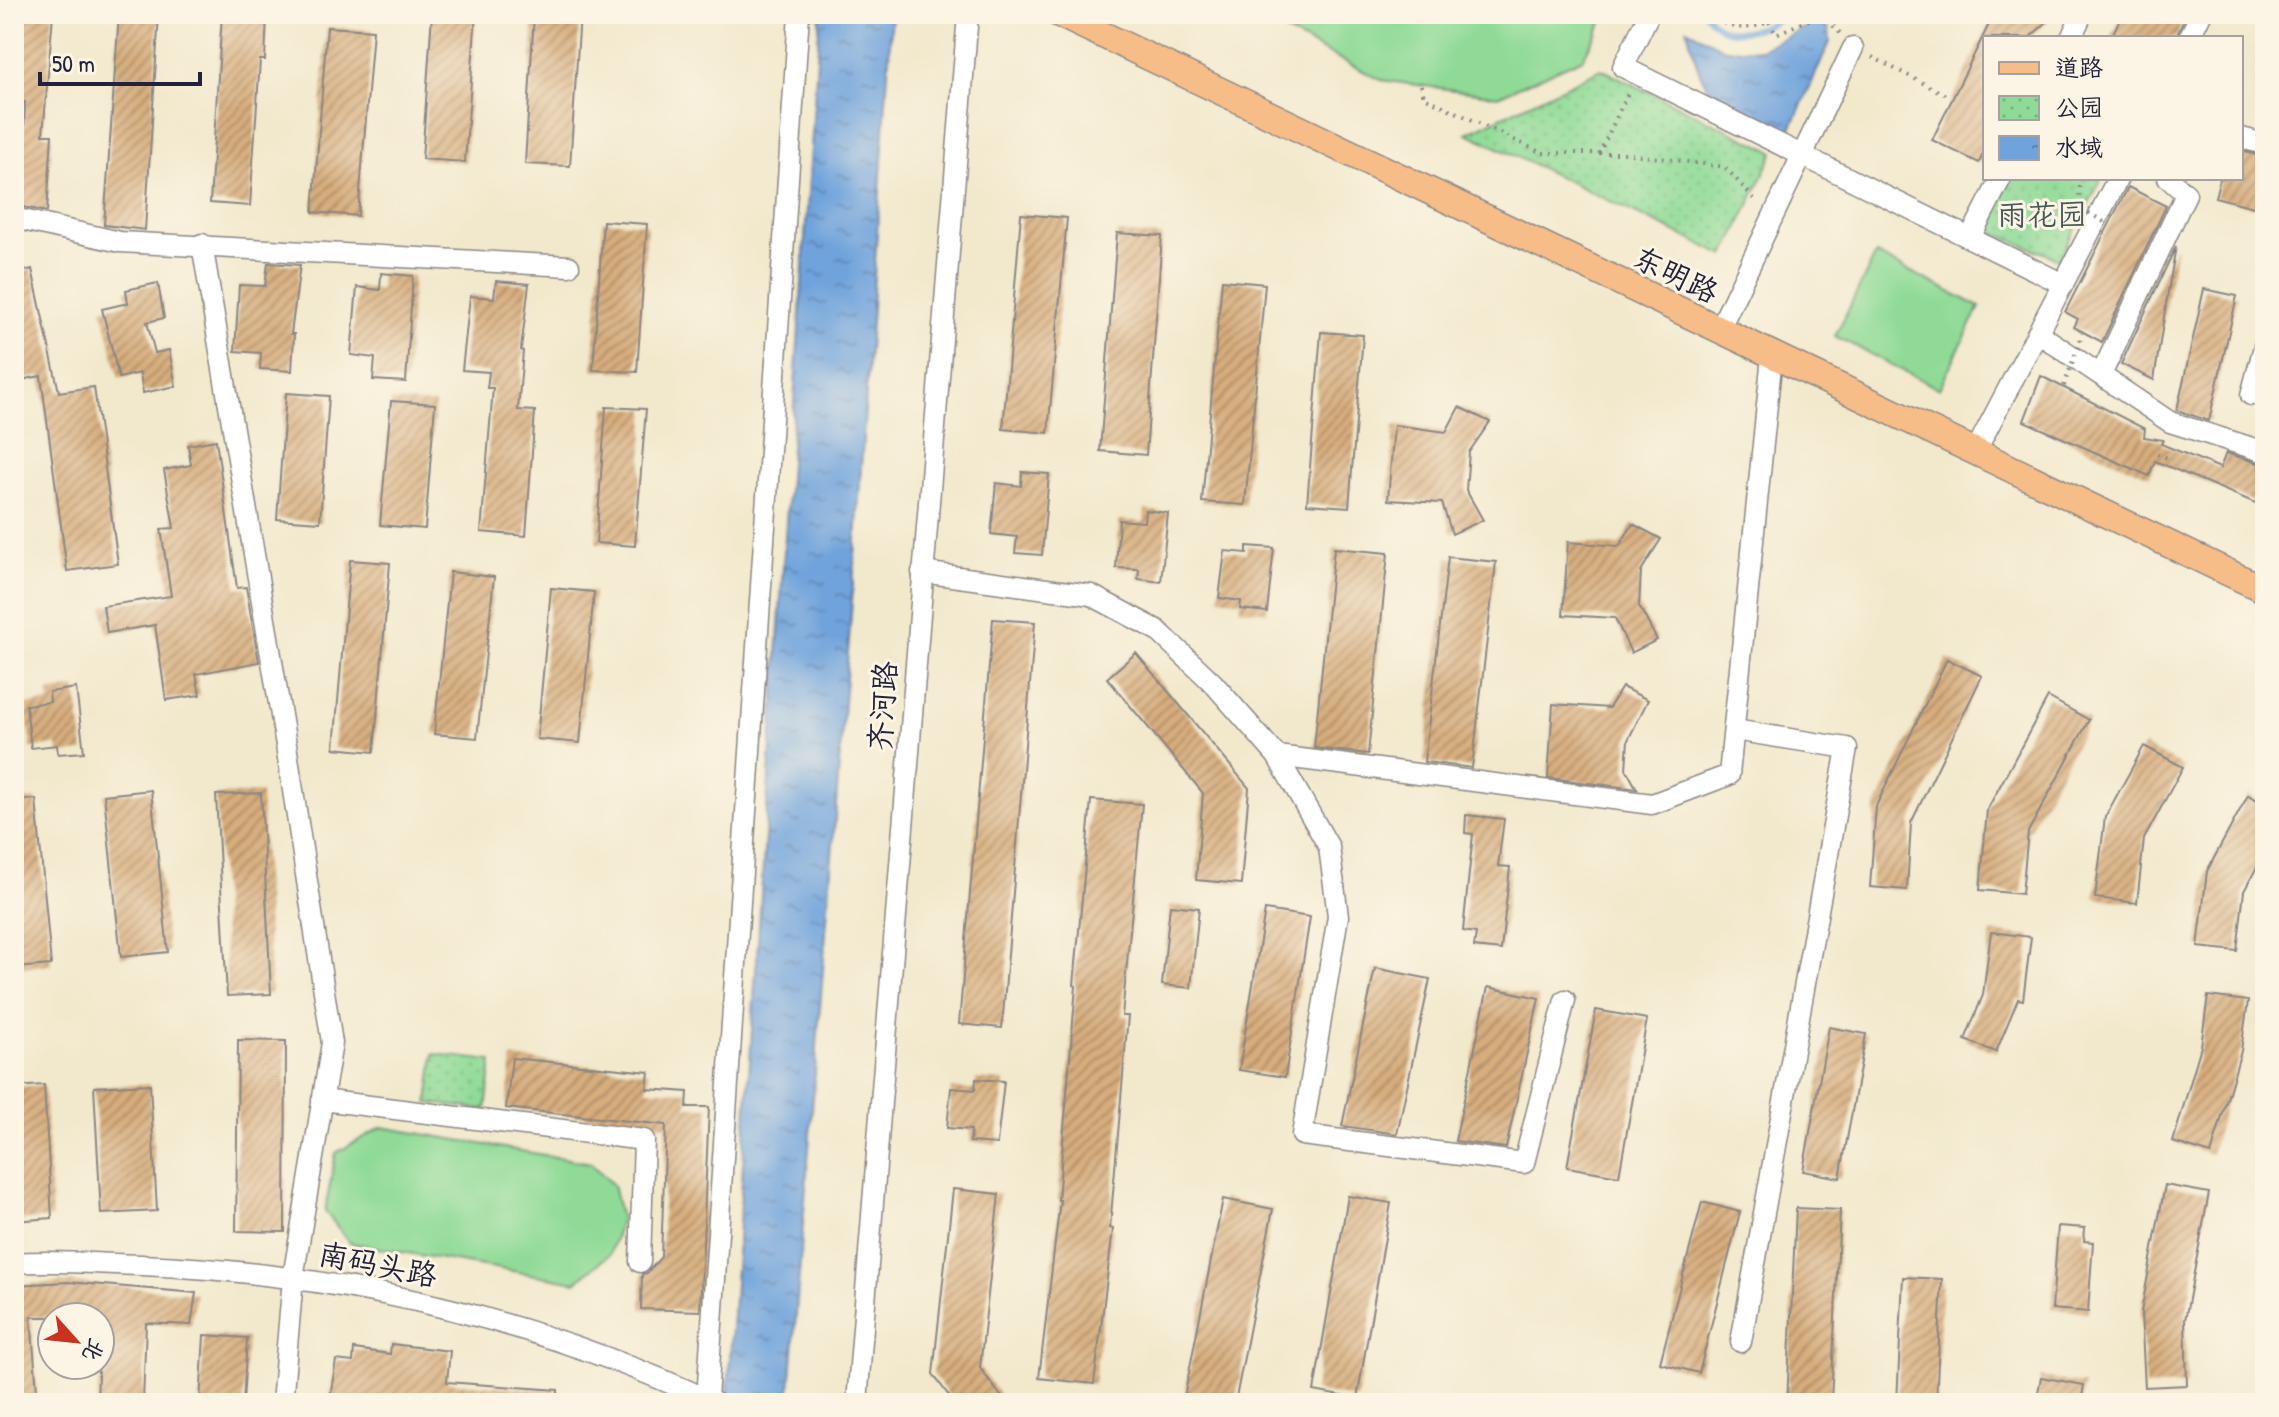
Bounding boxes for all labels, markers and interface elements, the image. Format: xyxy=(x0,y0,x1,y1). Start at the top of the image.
scale bar xyxy=(40,36,200,86)
legend xyxy=(1983,36,2243,180)
text: 50 m xyxy=(52,47,95,79)
text: 道路 xyxy=(2055,51,2103,83)
text: 公园 xyxy=(2055,91,2103,123)
text: 水域 xyxy=(2055,131,2103,163)
park label: 雨花园 xyxy=(1997,194,2087,234)
street label: 东明路 xyxy=(1627,236,1725,312)
street label: 齐河路 xyxy=(859,660,905,752)
street label: 南码头路 xyxy=(315,1233,441,1295)
north arrow xyxy=(36,1301,116,1381)
text: 北 xyxy=(75,1333,112,1367)

